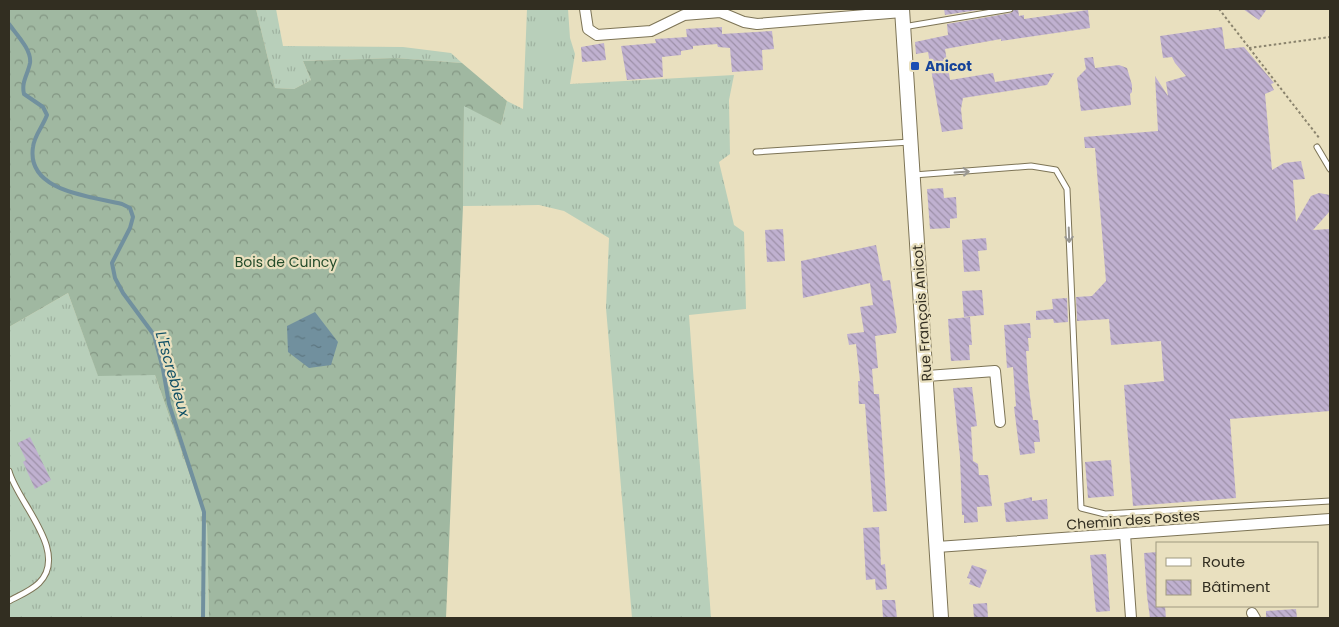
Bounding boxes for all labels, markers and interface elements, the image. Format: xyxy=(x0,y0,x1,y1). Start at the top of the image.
place label: Anicot xyxy=(925,56,972,76)
marker: Anicot xyxy=(909,60,921,72)
one-way arrow xyxy=(954,167,970,176)
one-way arrow xyxy=(1065,227,1074,243)
street label: Rue François Anicot xyxy=(907,244,937,382)
park label: Bois de Cuincy xyxy=(235,252,337,272)
water label: L'Escrebieux xyxy=(151,329,195,420)
street label: Chemin des Postes xyxy=(1066,505,1200,535)
legend xyxy=(1156,542,1319,607)
text: Route xyxy=(1202,551,1245,572)
text: Bâtiment xyxy=(1202,576,1270,597)

